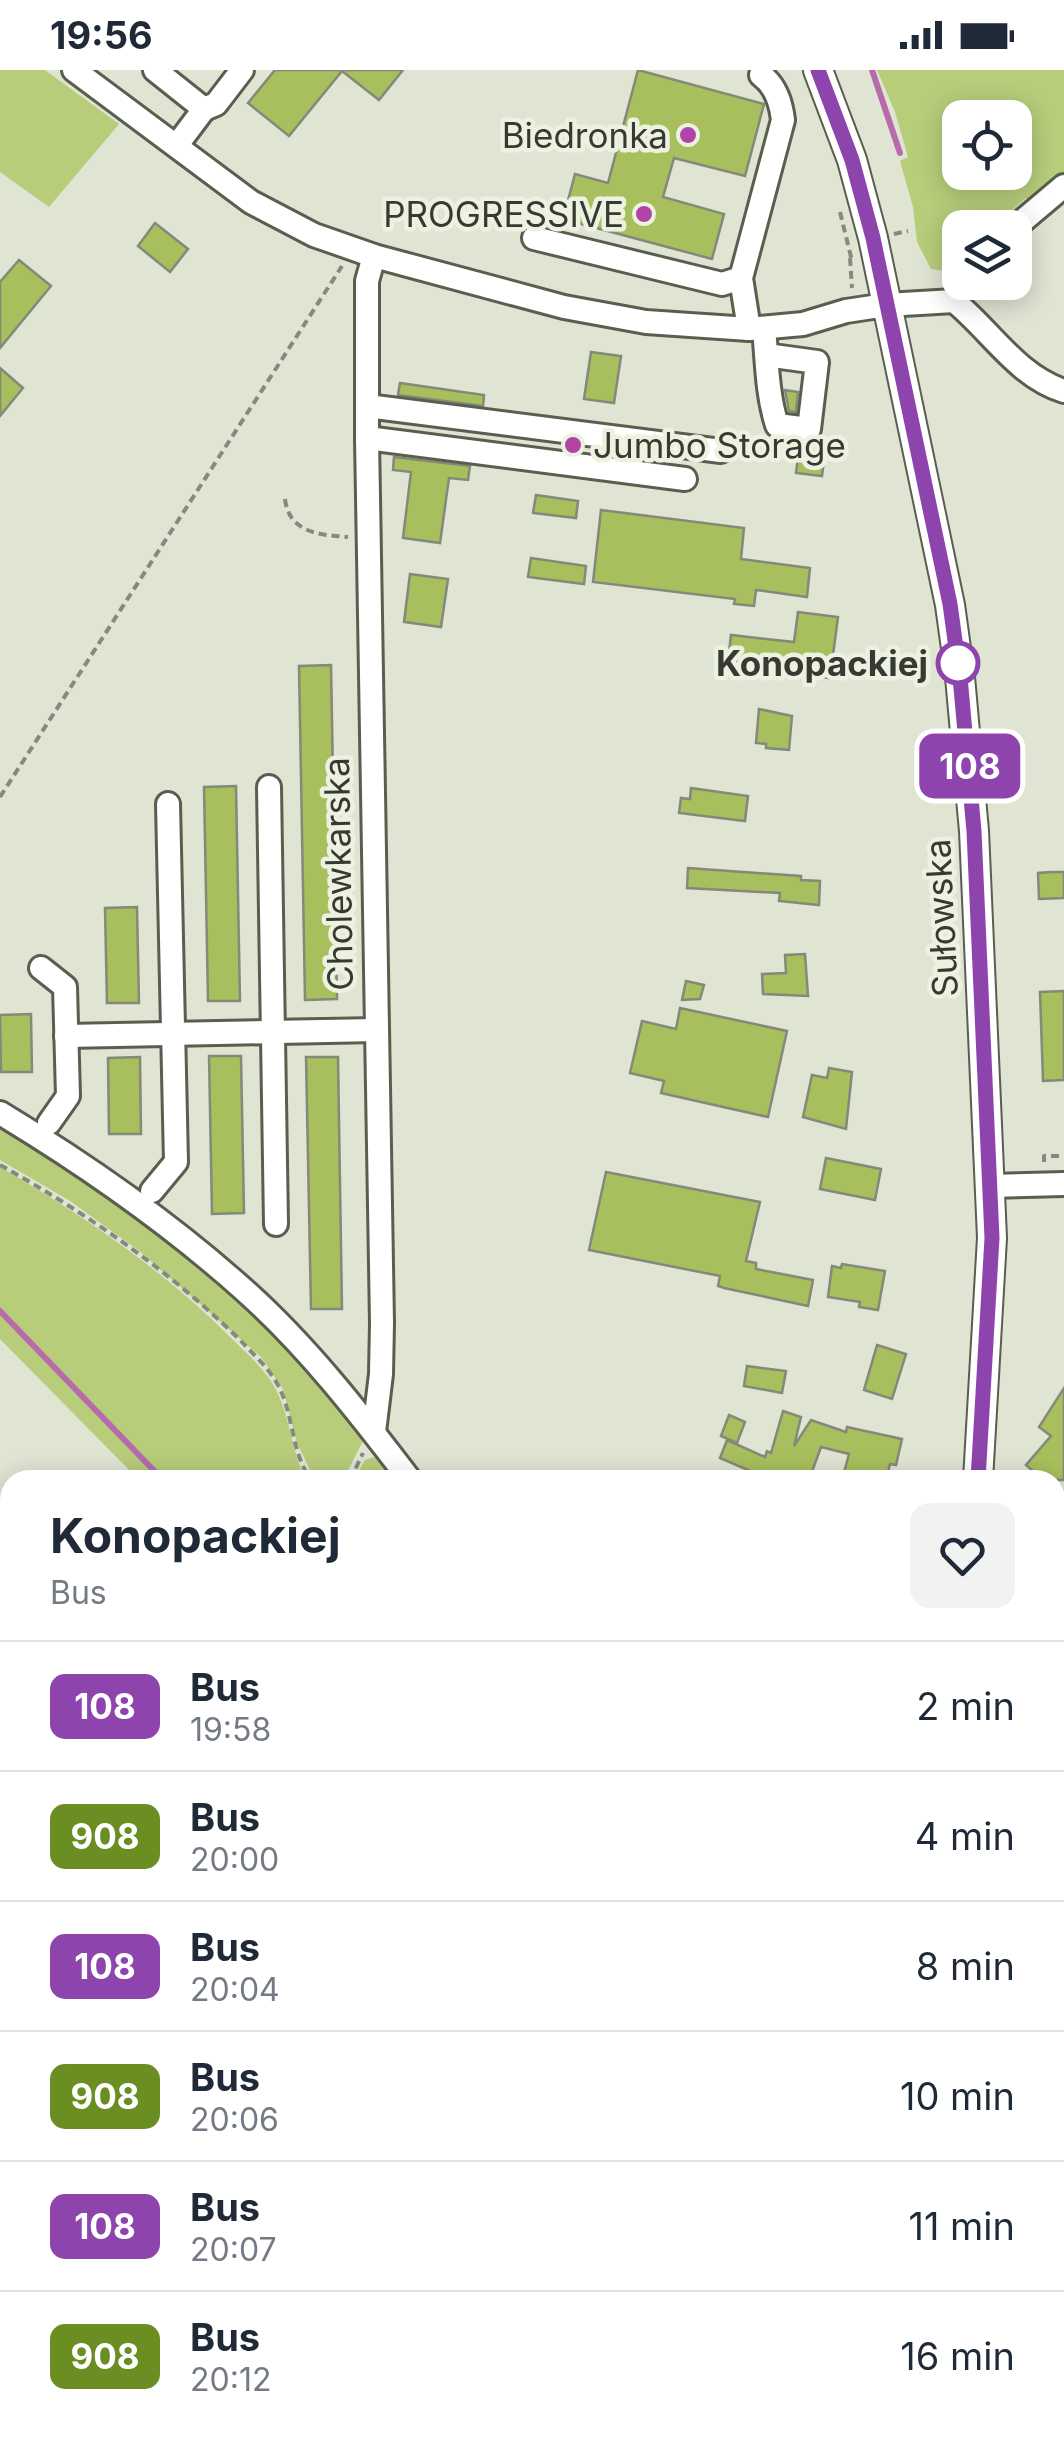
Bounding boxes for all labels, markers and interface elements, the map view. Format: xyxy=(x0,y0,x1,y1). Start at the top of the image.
text: 19:56 xyxy=(50,12,153,58)
map controls xyxy=(942,100,1032,300)
button: locate xyxy=(942,100,1032,190)
place label: Biedronka xyxy=(502,114,668,156)
marker: Biedronka xyxy=(677,124,699,146)
place label: PROGRESSIVE xyxy=(383,193,624,235)
marker: PROGRESSIVE xyxy=(633,203,655,225)
button: layers xyxy=(942,210,1032,300)
place label: Jumbo Storage xyxy=(593,424,846,466)
marker: Jumbo Storage xyxy=(562,434,584,456)
place label: Konopackiej xyxy=(716,642,928,684)
marker: Konopackiej xyxy=(937,642,979,684)
line badge: 108 xyxy=(912,734,1028,798)
text: 108 xyxy=(939,745,1001,787)
street label: Cholewkarska xyxy=(315,757,361,991)
street label: Sułowska xyxy=(916,838,966,998)
button: heart xyxy=(910,1503,1015,1608)
text: Konopackiej xyxy=(50,1506,341,1565)
text: Bus xyxy=(50,1573,107,1612)
text: Bus xyxy=(190,1664,260,1710)
text: 2 min xyxy=(916,1683,1015,1729)
text: 108 xyxy=(74,1685,136,1727)
text: 19:58 xyxy=(190,1710,271,1749)
text: Bus xyxy=(190,1794,260,1840)
text: 4 min xyxy=(915,1813,1015,1859)
text: 908 xyxy=(70,1815,140,1857)
text: 20:00 xyxy=(190,1840,279,1879)
text: Bus xyxy=(190,1924,260,1970)
text: 8 min xyxy=(916,1943,1015,1989)
text: 108 xyxy=(74,1945,136,1987)
text: 20:04 xyxy=(190,1970,280,2009)
text: Bus xyxy=(190,2054,260,2100)
text: 10 min xyxy=(900,2073,1015,2119)
text: 908 xyxy=(70,2075,140,2117)
text: 20:06 xyxy=(190,2100,279,2139)
text: Bus xyxy=(190,2184,260,2230)
text: 11 min xyxy=(908,2203,1015,2249)
text: 108 xyxy=(74,2205,136,2247)
text: 20:07 xyxy=(190,2230,277,2269)
text: Bus xyxy=(190,2314,260,2360)
text: 16 min xyxy=(900,2333,1015,2379)
text: 908 xyxy=(70,2335,140,2377)
text: 20:12 xyxy=(190,2360,271,2399)

